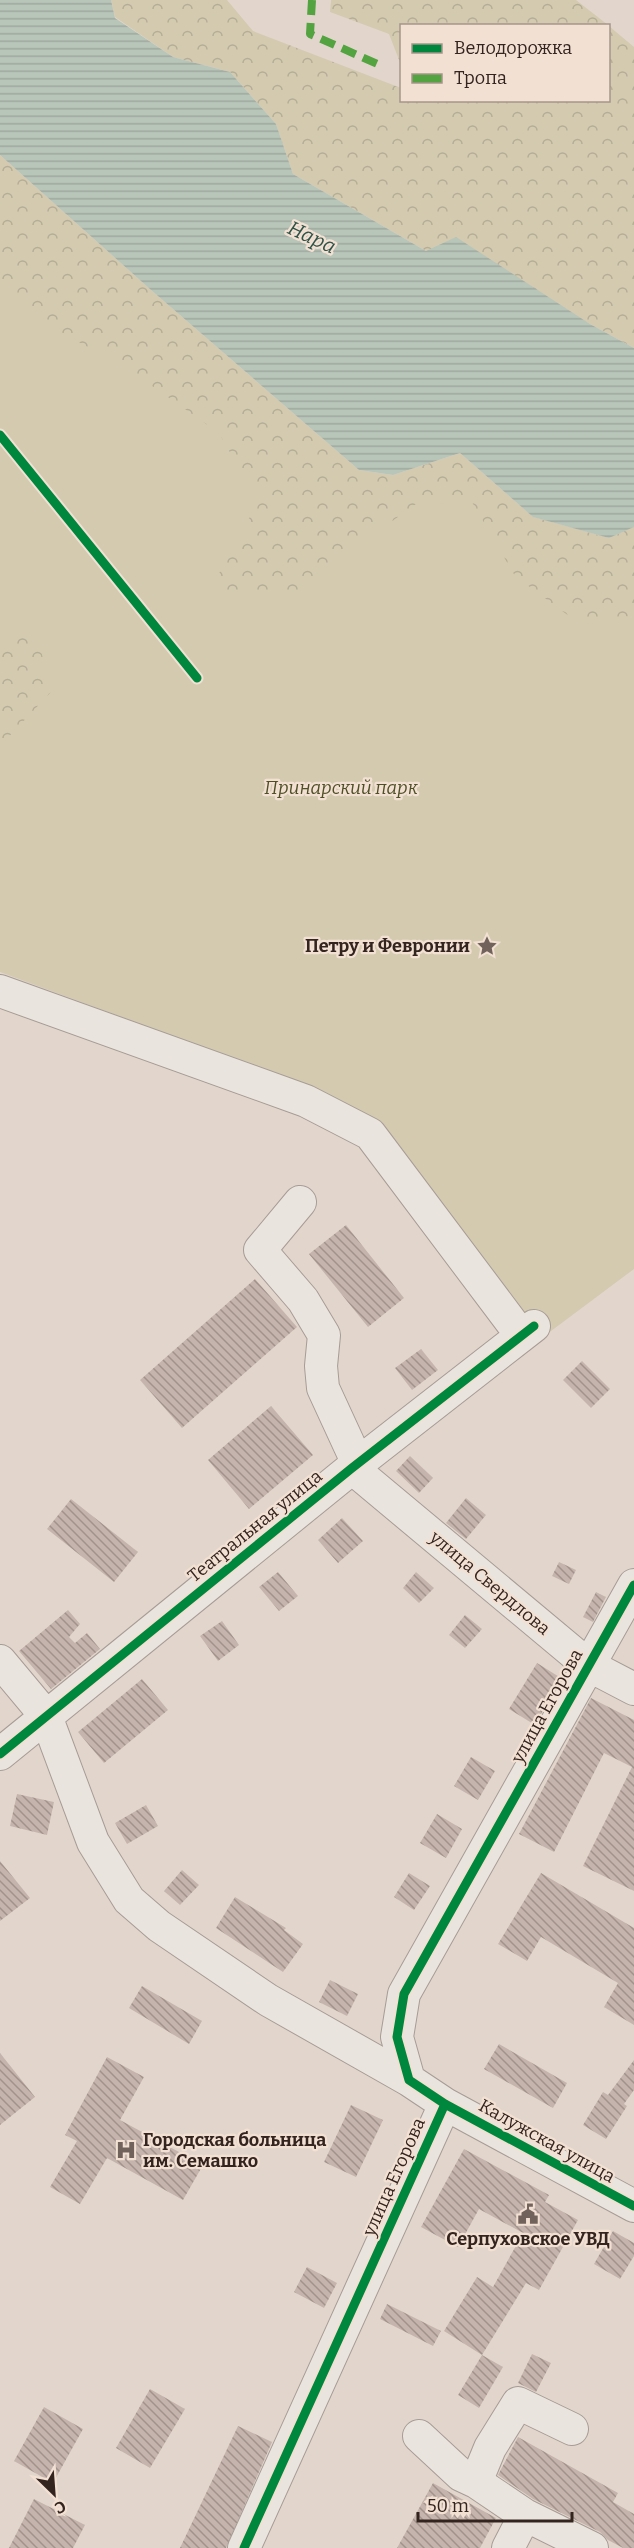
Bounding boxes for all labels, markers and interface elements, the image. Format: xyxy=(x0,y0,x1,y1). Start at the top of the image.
legend xyxy=(400,24,610,102)
text: Велодорожка xyxy=(454,37,572,59)
text: Тропа xyxy=(454,67,507,89)
water label: Нара xyxy=(284,215,340,259)
park label: Принарский парк xyxy=(264,777,419,799)
place icon: Петру и Февронии xyxy=(475,934,499,958)
place label: Петру и Февронии xyxy=(305,935,470,957)
street label: Театральная улица xyxy=(183,1465,327,1587)
street label: улица Свердлова xyxy=(425,1526,555,1640)
street label: улица Егорова xyxy=(506,1645,588,1768)
street label: Калужская улица xyxy=(475,2094,619,2188)
street label: улица Егорова xyxy=(358,2114,430,2241)
place label: Городская больница им. Семашко xyxy=(143,2129,326,2172)
hospital icon: Городская больница им. Семашко xyxy=(114,2138,138,2162)
public building icon: Серпуховское УВД xyxy=(516,2202,540,2226)
place label: Серпуховское УВД xyxy=(446,2228,610,2250)
north arrow xyxy=(24,2464,84,2524)
scale bar xyxy=(418,2485,572,2523)
text: 50 m xyxy=(427,2495,469,2517)
text: С xyxy=(52,2496,69,2518)

